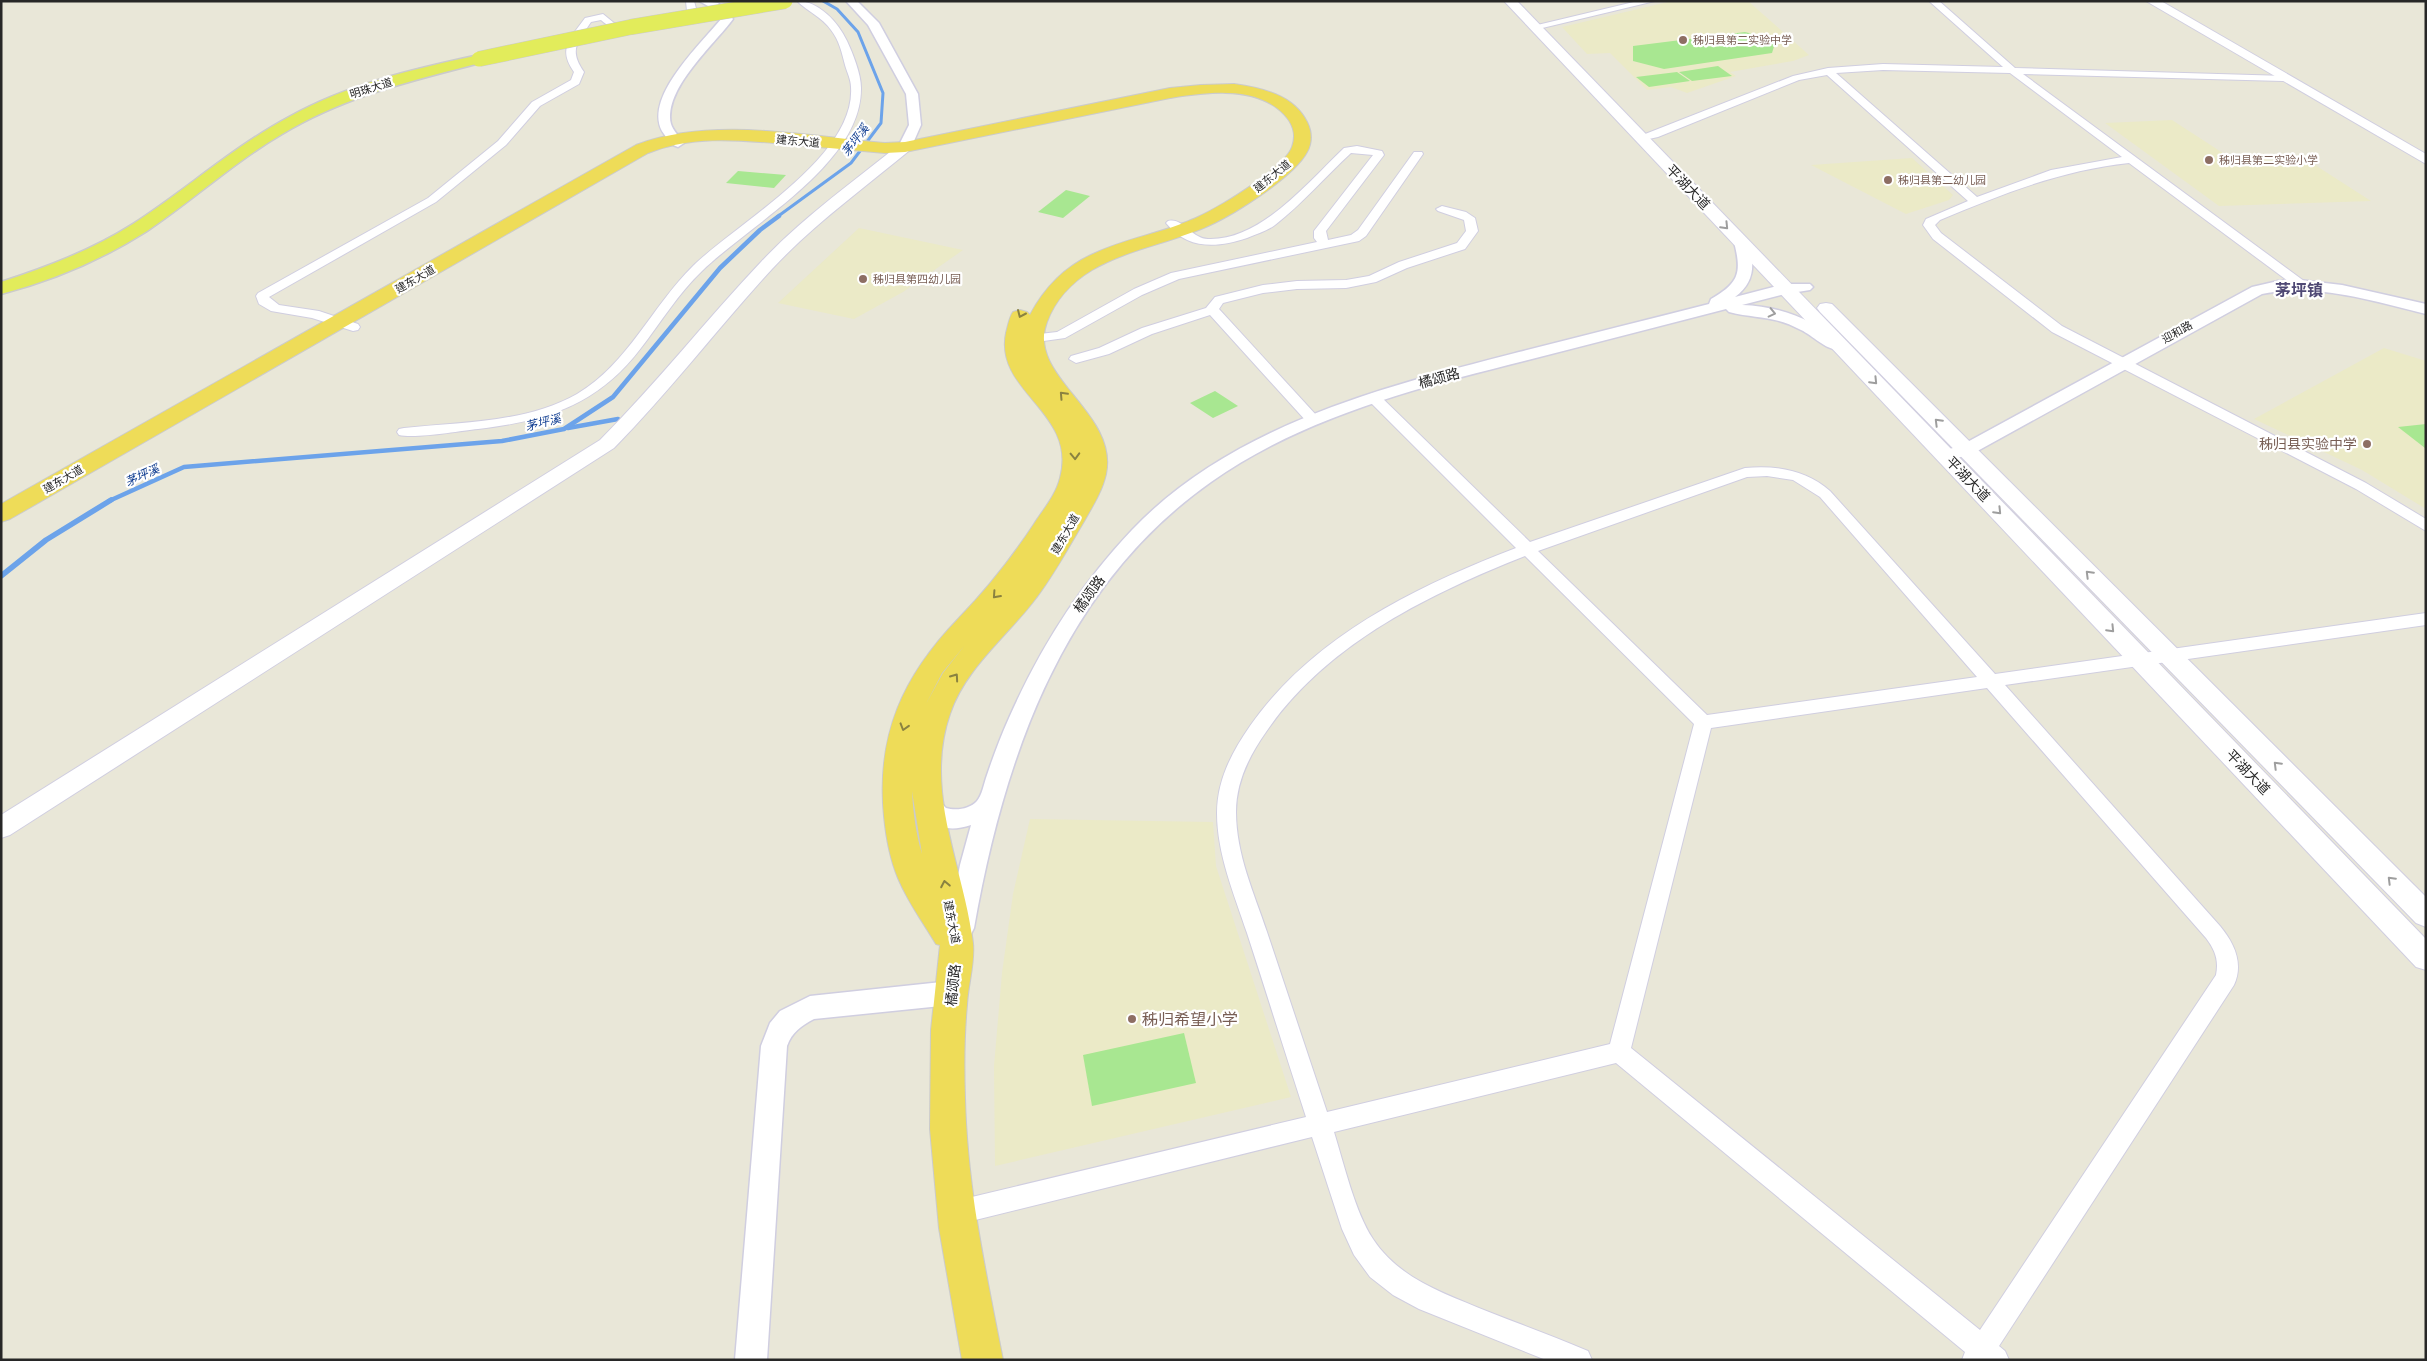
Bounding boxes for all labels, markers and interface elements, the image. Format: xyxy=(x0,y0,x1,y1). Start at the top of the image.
place label: 秭归县第二实验中学 xyxy=(1693,33,1792,47)
marker: 秭归县第二实验中学 xyxy=(1677,34,1689,46)
street label: 明珠大道 xyxy=(348,75,394,101)
water label: 茅坪溪 xyxy=(838,120,873,159)
street label: 建东大道 xyxy=(775,132,821,150)
place label: 秭归县第二实验小学 xyxy=(2219,153,2318,167)
marker: 秭归县第二实验小学 xyxy=(2203,154,2215,166)
street label: 建东大道 xyxy=(1250,157,1294,195)
street label: 平湖大道 xyxy=(1662,161,1714,213)
place label: 秭归县第二幼儿园 xyxy=(1898,173,1986,187)
marker: 秭归县第二幼儿园 xyxy=(1882,174,1894,186)
one-way arrow xyxy=(1719,220,1728,229)
street label: 建东大道 xyxy=(392,262,438,296)
place label: 秭归县第四幼儿园 xyxy=(873,272,961,286)
marker: 秭归县第四幼儿园 xyxy=(857,273,869,285)
district label: 茅坪镇 xyxy=(2275,280,2323,300)
one-way arrow xyxy=(1767,307,1776,318)
one-way arrow xyxy=(1017,309,1028,318)
street label: 迎和路 xyxy=(2159,318,2195,346)
street label: 橘颂路 xyxy=(1416,364,1462,392)
one-way arrow xyxy=(1868,376,1877,385)
one-way arrow xyxy=(1060,392,1069,401)
water label: 茅坪溪 xyxy=(524,410,564,434)
one-way arrow xyxy=(1935,418,1944,427)
place label: 秭归县实验中学 xyxy=(2259,435,2357,453)
marker: 秭归县实验中学 xyxy=(2361,438,2373,450)
one-way arrow xyxy=(1070,453,1080,461)
street label: 平湖大道 xyxy=(1942,453,1994,505)
water label: 茅坪溪 xyxy=(122,460,163,489)
street label: 建东大道 xyxy=(40,462,86,496)
one-way arrow xyxy=(1992,506,2001,515)
street label: 建东大道 xyxy=(1048,511,1082,557)
one-way arrow xyxy=(2086,571,2095,580)
street label: 橘颂路 xyxy=(1069,572,1109,616)
one-way arrow xyxy=(992,590,1001,599)
one-way arrow xyxy=(2105,623,2114,632)
one-way arrow xyxy=(949,674,958,683)
one-way arrow xyxy=(900,722,910,731)
street label: 平湖大道 xyxy=(2222,746,2274,798)
one-way arrow xyxy=(2274,761,2283,770)
one-way arrow xyxy=(2388,877,2397,886)
one-way arrow xyxy=(940,880,951,889)
street label: 建东大道 xyxy=(941,899,963,945)
street label: 橘颂路 xyxy=(942,963,964,1007)
place label: 秭归希望小学 xyxy=(1142,1009,1238,1029)
marker: 秭归希望小学 xyxy=(1126,1013,1138,1025)

